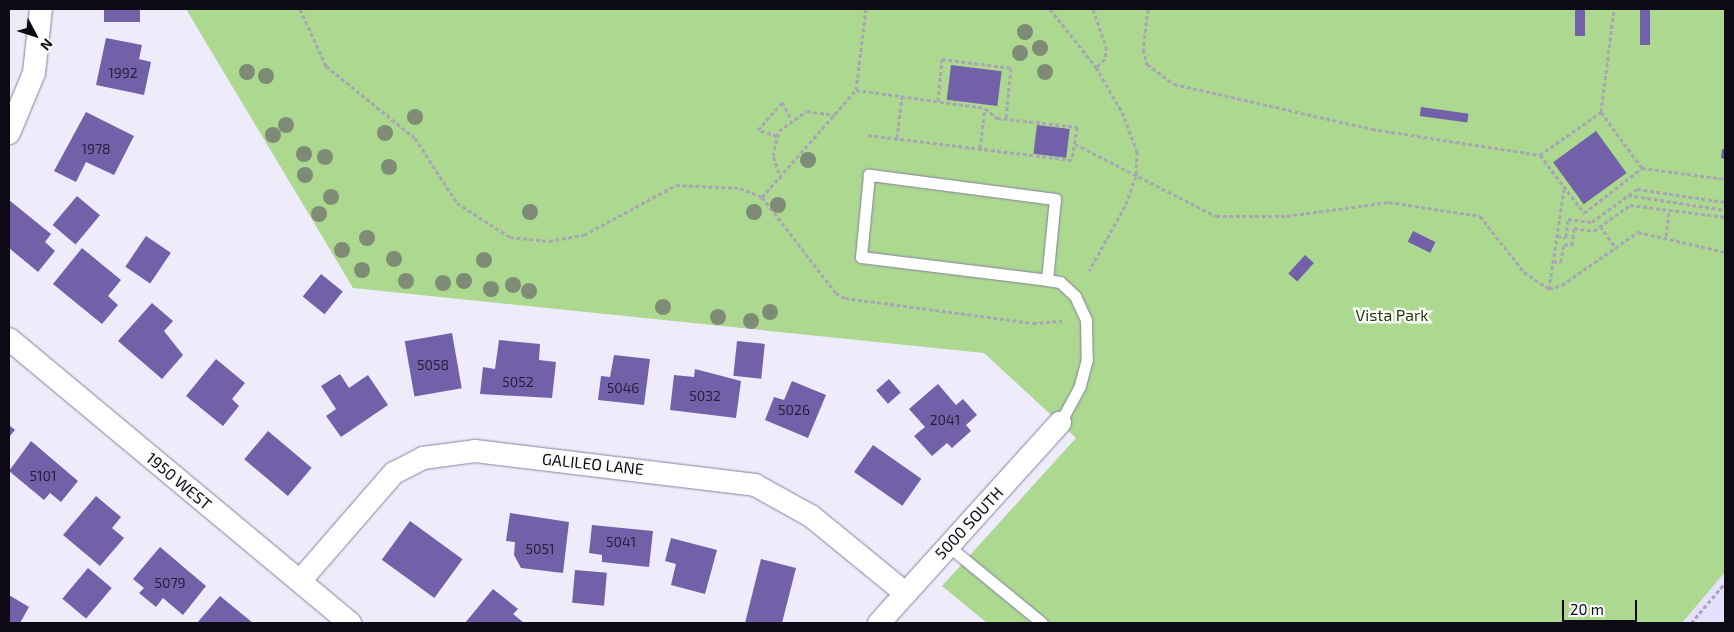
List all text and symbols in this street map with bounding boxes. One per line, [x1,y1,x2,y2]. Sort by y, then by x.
north arrow [10,10,60,60]
text: N [37,36,57,54]
house number: 1992 [108,65,138,81]
house number: 1978 [81,141,111,157]
park label: Vista Park [1355,305,1429,325]
house number: 5058 [417,357,449,373]
house number: 5052 [502,374,534,390]
house number: 5046 [607,380,639,396]
house number: 5032 [689,388,721,404]
house number: 5026 [778,402,810,418]
house number: 2041 [930,412,960,428]
street label: 1950 WEST [142,448,216,514]
street label: GALILEO LANE [541,449,645,479]
house number: 5101 [29,468,57,484]
street label: 5000 SOUTH [931,483,1007,563]
house number: 5041 [606,534,636,550]
house number: 5051 [525,541,555,557]
house number: 5079 [154,575,186,591]
scale bar [1564,590,1639,622]
text: 20 m [1570,600,1604,618]

